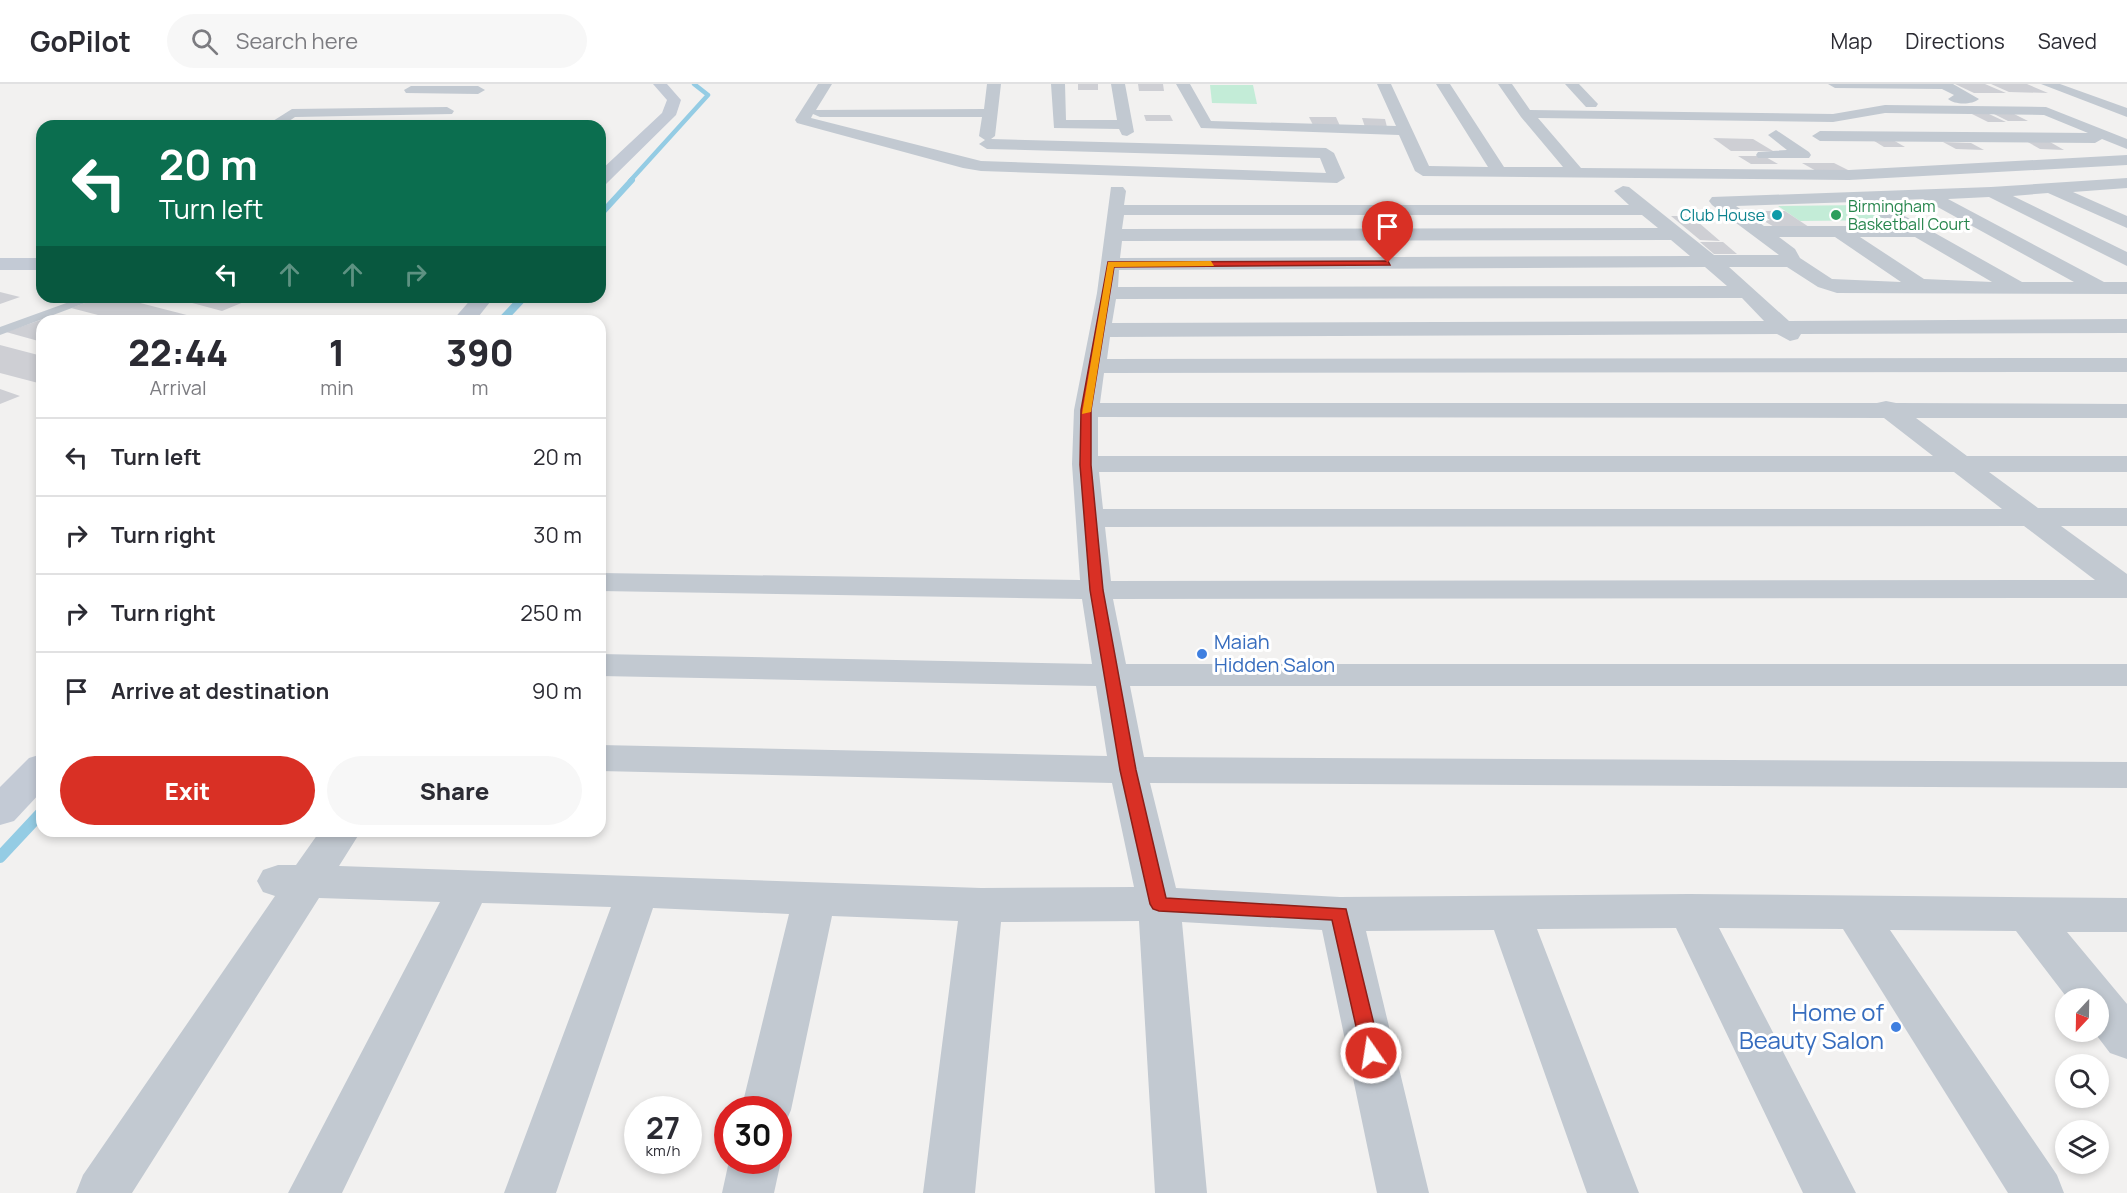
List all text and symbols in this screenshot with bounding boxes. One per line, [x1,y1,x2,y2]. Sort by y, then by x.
search box [167,14,587,68]
text: GoPilot [30,22,131,60]
icon: search [188,25,221,58]
text: Search here [236,26,358,56]
text: Map [1831,27,1872,55]
text: Directions [1905,27,2005,55]
text: Saved [2038,27,2097,55]
text: 20 m [159,135,258,193]
icon: left [60,144,138,222]
text: Turn left [159,190,263,227]
place label: Birmingham Basketball Court [1848,195,1970,235]
pin [1362,201,1413,263]
place label: Club House [1680,204,1765,226]
marker: Club House [1770,208,1784,222]
marker: Birmingham Basketball Court [1829,208,1843,222]
icon: arrive [1371,210,1404,243]
icon: left [210,258,243,291]
icon: ahead [273,258,306,291]
icon: ahead [336,258,369,291]
icon: right [399,258,432,291]
text: 22:44 [128,328,228,377]
text: 1 [329,328,345,377]
text: 390 [446,328,514,377]
text: Arrival [150,374,207,401]
text: min [320,374,354,401]
text: m [471,374,488,401]
icon: left [60,441,93,474]
text: Turn left [111,442,201,472]
text: 20 m [533,442,582,472]
icon: right [60,519,93,552]
text: Turn right [111,520,216,550]
text: 30 m [533,520,582,550]
icon: right [60,597,93,630]
text: Turn right [111,598,216,628]
text: 250 m [520,598,582,628]
place label: Maiah Hidden Salon [1214,628,1335,678]
marker: Maiah Hidden Salon [1195,647,1209,661]
icon: arrive [60,675,93,708]
text: Arrive at destination [111,676,329,706]
text: 90 m [532,676,582,706]
button: Exit [60,756,315,825]
button: Share [327,756,582,825]
north arrow [2055,988,2109,1042]
map controls [2055,988,2109,1174]
place label: Home of Beauty Salon [1739,995,1884,1056]
marker: Home of Beauty Salon [1889,1020,1903,1034]
position arrow [1339,1021,1403,1085]
button: search [2055,1054,2109,1108]
speed limit sign: 30 [714,1096,792,1174]
text: 27 [646,1107,680,1148]
button: layers [2055,1120,2109,1174]
text: km/h [646,1140,680,1161]

